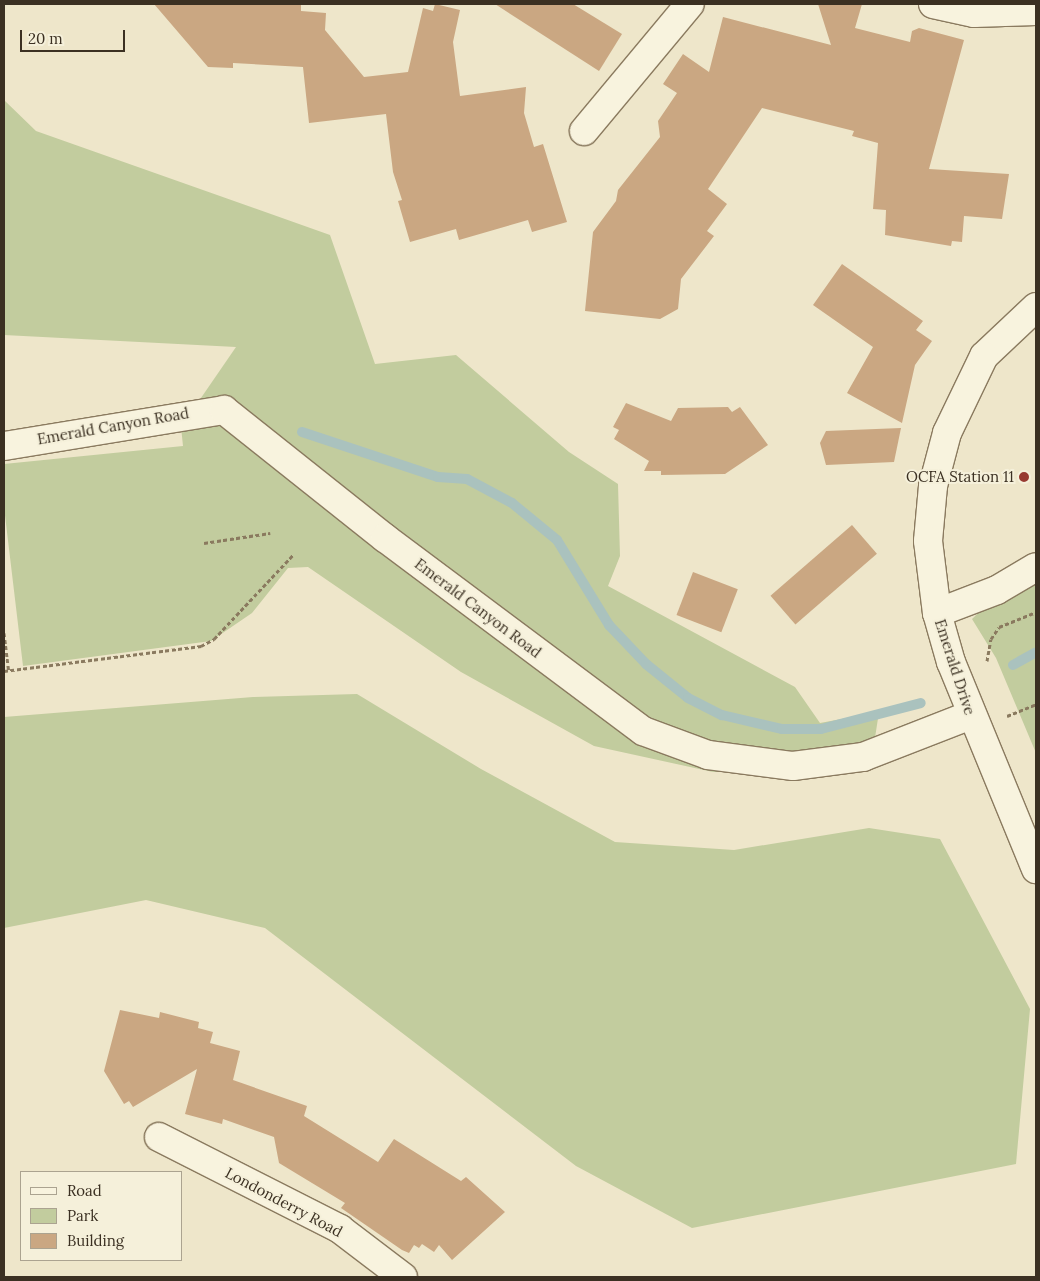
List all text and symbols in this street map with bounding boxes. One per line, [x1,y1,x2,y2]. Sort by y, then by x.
scale bar [22,20,128,52]
text: 20 m [28,29,63,48]
street label: Emerald Canyon Road [36,404,190,448]
place label: OCFA Station 11 [906,468,1014,486]
marker: OCFA Station 11 [1018,471,1030,483]
street label: Emerald Canyon Road [411,555,545,661]
street label: Emerald Drive [931,617,979,717]
street label: Londonderry Road [222,1163,346,1241]
legend [20,1171,182,1261]
text: Road [67,1181,102,1200]
text: Park [67,1206,98,1225]
text: Building [67,1231,124,1250]

